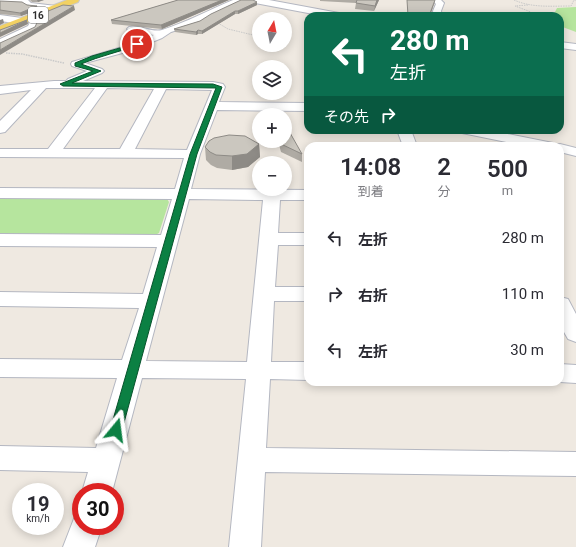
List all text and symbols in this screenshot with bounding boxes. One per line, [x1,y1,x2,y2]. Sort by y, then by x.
road number: 16 [28,7,48,23]
north arrow [252,12,292,52]
map controls [252,12,292,196]
text: 280 m [390,24,469,57]
pin [120,27,154,61]
icon: left [324,28,376,80]
icon: arrive [126,33,148,55]
button: layers [252,60,292,100]
text: 左折 [390,62,426,83]
icon: right [377,104,399,126]
button: + [252,108,292,148]
text: その先 [324,108,369,126]
text: 14:08 [340,153,401,181]
text: 2 [437,153,451,181]
text: 500 [487,155,528,183]
button: − [252,156,292,196]
text: m [502,183,513,198]
text: 到着 [358,184,384,199]
text: 分 [438,184,451,199]
icon: left [324,227,346,249]
text: 280 m [502,229,544,247]
text: 左折 [358,231,388,249]
icon: right [324,283,346,305]
text: 110 m [502,285,544,303]
text: 右折 [358,287,388,305]
icon: left [324,339,346,361]
text: 30 m [510,341,544,359]
text: 左折 [358,343,388,361]
position arrow [95,409,137,451]
speed limit sign: 30 [72,483,124,535]
text: 19 [27,492,49,516]
text: km/h [26,513,50,524]

